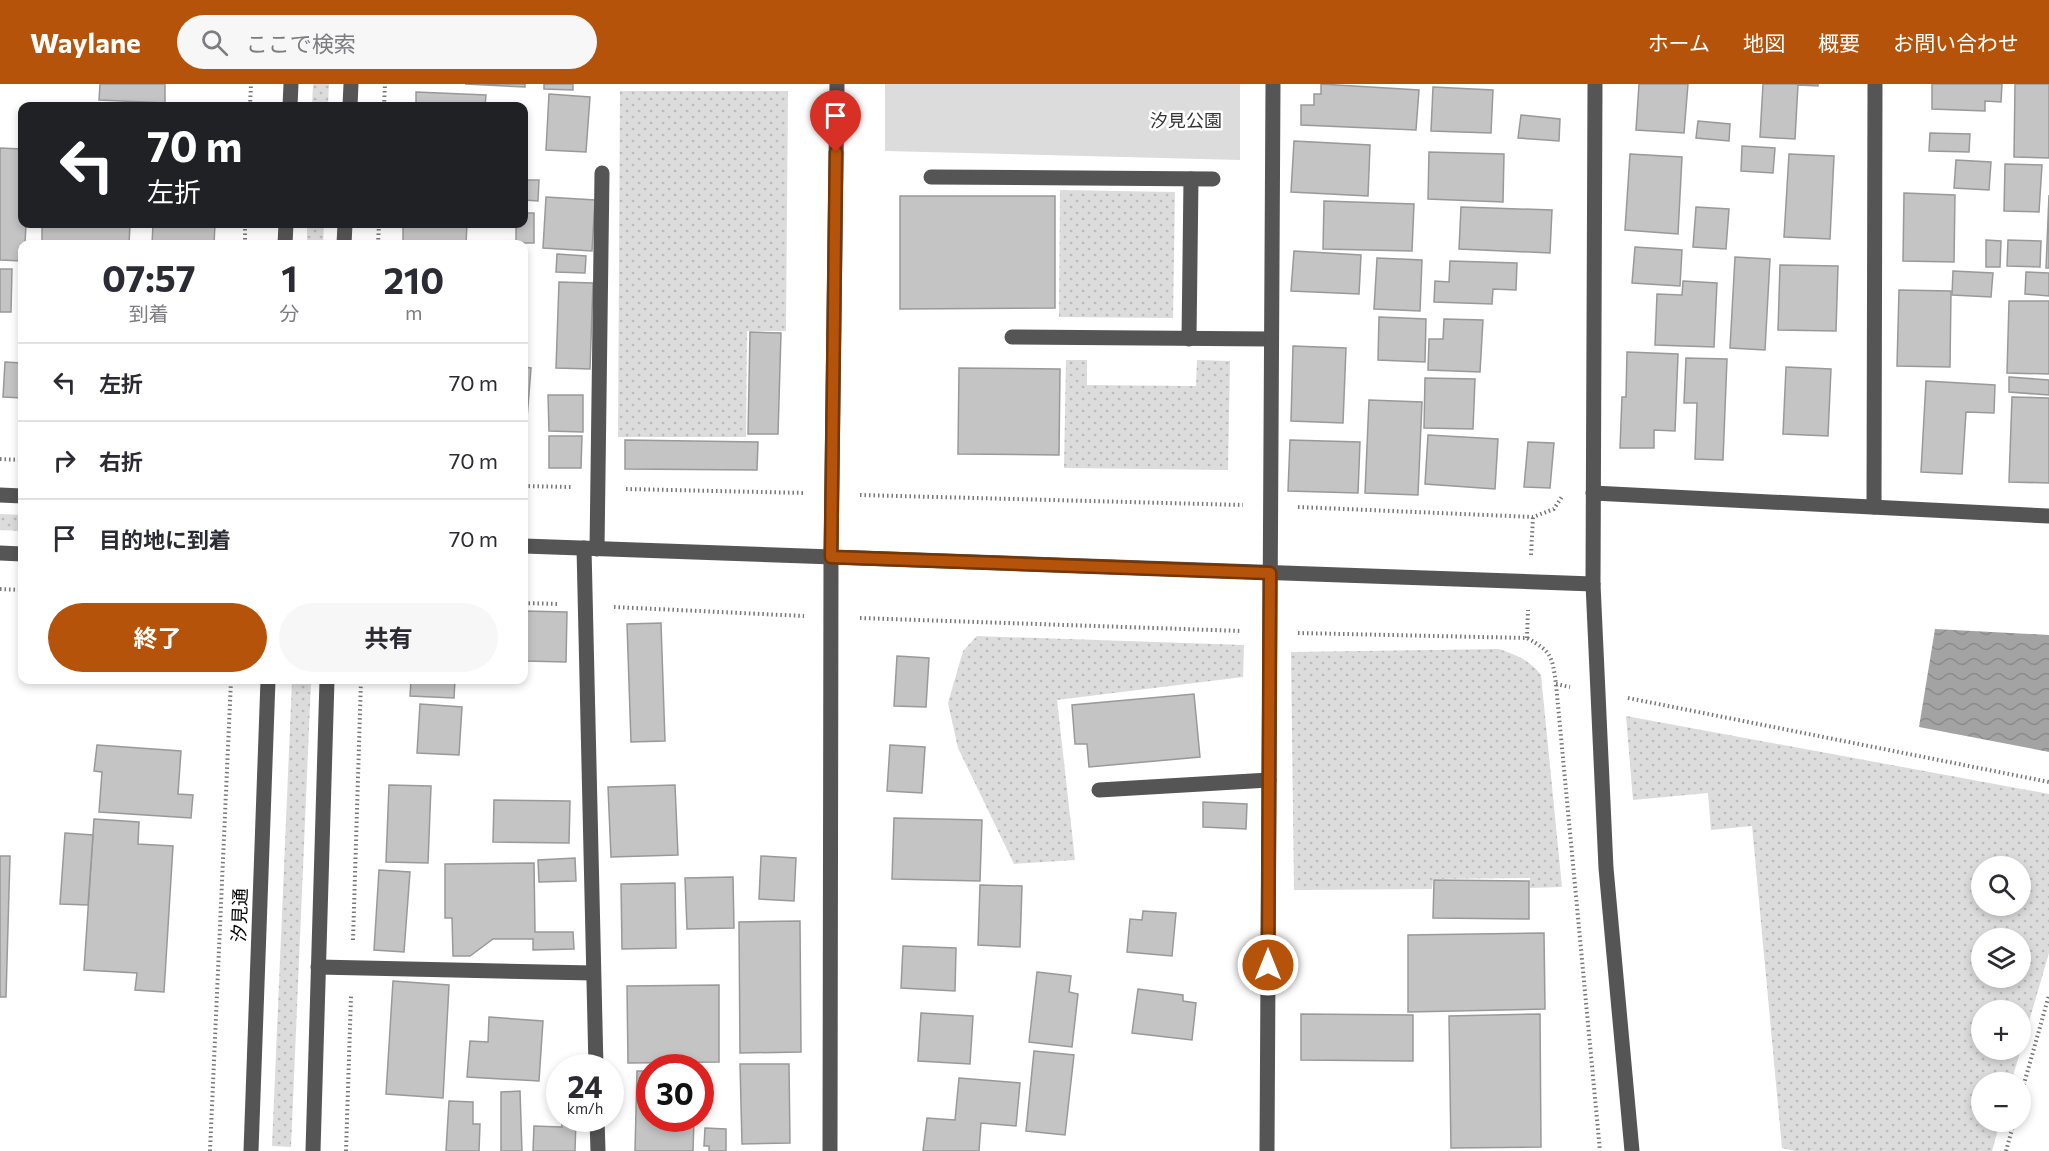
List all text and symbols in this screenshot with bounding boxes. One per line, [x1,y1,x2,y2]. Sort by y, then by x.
search box [177,15,597,69]
text: Waylane [30,25,141,59]
icon: search [198,26,231,59]
text: ここで検索 [246,30,356,57]
text: ホーム [1648,30,1710,55]
text: 地図 [1743,30,1785,55]
text: 概要 [1818,30,1860,55]
text: お問い合わせ [1893,30,2019,55]
pin [810,90,861,152]
icon: arrive [819,99,852,132]
park label: 汐見公園 [1150,109,1222,131]
text: 70 m [147,119,242,171]
icon: left [48,126,126,204]
text: 左折 [147,175,201,208]
text: 07:57 [102,255,196,299]
text: 1 [281,255,298,299]
text: 210 [383,257,444,301]
text: m [405,300,422,324]
text: 到着 [129,301,169,325]
text: 分 [279,301,299,325]
icon: left [48,366,81,399]
text: 70 m [449,369,498,396]
text: 左折 [99,370,143,397]
icon: right [48,444,81,477]
text: 70 m [449,447,498,474]
text: 右折 [99,448,143,475]
icon: arrive [48,522,81,555]
text: 70 m [449,525,498,552]
text: 目的地に到着 [99,526,231,553]
button: 終了 [48,603,267,672]
button: 共有 [279,603,498,672]
map controls [1971,856,2031,1132]
button: search [1971,856,2031,916]
street label: 汐見通 [227,888,251,942]
button: layers [1971,928,2031,988]
position arrow [1236,933,1300,997]
button: + [1971,1000,2031,1060]
speed limit sign: 30 [636,1054,714,1132]
text: 24 [567,1067,603,1104]
button: − [1971,1072,2031,1132]
text: km/h [567,1099,603,1117]

